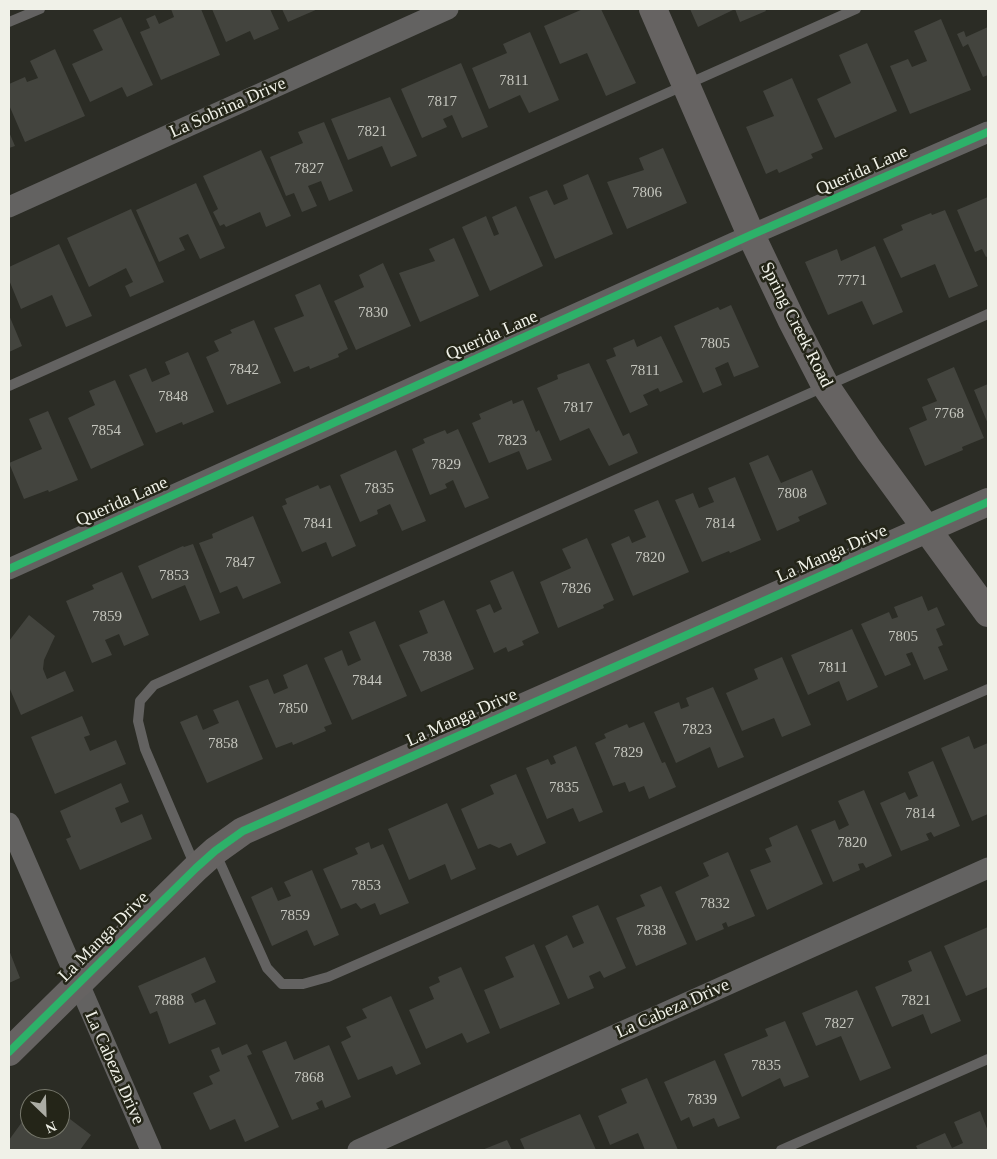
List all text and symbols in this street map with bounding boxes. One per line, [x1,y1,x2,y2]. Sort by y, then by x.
house number: 7811 [499,72,529,90]
street label: La Sobrina Drive [167,73,289,143]
house number: 7817 [427,93,457,111]
house number: 7821 [357,123,387,141]
street label: Querida Lane [813,141,911,201]
house number: 7827 [294,160,324,178]
house number: 7806 [632,184,662,202]
street label: Spring Creek Road [755,259,837,391]
house number: 7771 [837,272,867,290]
house number: 7830 [358,304,388,322]
street label: Querida Lane [443,306,541,366]
house number: 7805 [700,335,730,353]
house number: 7842 [229,361,259,379]
house number: 7811 [630,362,660,380]
house number: 7848 [158,388,188,406]
house number: 7817 [563,399,593,417]
house number: 7768 [934,405,964,423]
house number: 7854 [91,422,121,440]
house number: 7823 [497,432,527,450]
house number: 7829 [431,456,461,474]
street label: Querida Lane [73,472,171,532]
house number: 7835 [364,480,394,498]
house number: 7808 [777,485,807,503]
house number: 7841 [303,515,333,533]
house number: 7814 [705,515,735,533]
street label: La Manga Drive [773,520,891,588]
house number: 7820 [635,549,665,567]
house number: 7847 [225,554,255,572]
house number: 7853 [159,567,189,585]
house number: 7826 [561,580,591,598]
house number: 7859 [92,608,122,626]
house number: 7805 [888,628,918,646]
house number: 7838 [422,648,452,666]
house number: 7811 [818,659,848,677]
house number: 7844 [352,672,382,690]
street label: La Manga Drive [403,684,521,752]
house number: 7850 [278,700,308,718]
house number: 7823 [682,721,712,739]
house number: 7858 [208,735,238,753]
house number: 7829 [613,744,643,762]
house number: 7835 [549,779,579,797]
house number: 7814 [905,805,935,823]
house number: 7820 [837,834,867,852]
house number: 7853 [351,877,381,895]
street label: La Manga Drive [54,887,154,987]
house number: 7832 [700,895,730,913]
house number: 7859 [280,907,310,925]
house number: 7838 [636,922,666,940]
street label: La Cabeza Drive [613,974,733,1044]
house number: 7888 [154,992,184,1010]
house number: 7821 [901,992,931,1010]
street label: La Cabeza Drive [79,1008,149,1128]
house number: 7827 [824,1015,854,1033]
house number: 7835 [751,1057,781,1075]
house number: 7868 [294,1069,324,1087]
north arrow [20,1089,70,1139]
house number: 7839 [687,1091,717,1109]
text: N [43,1118,59,1136]

